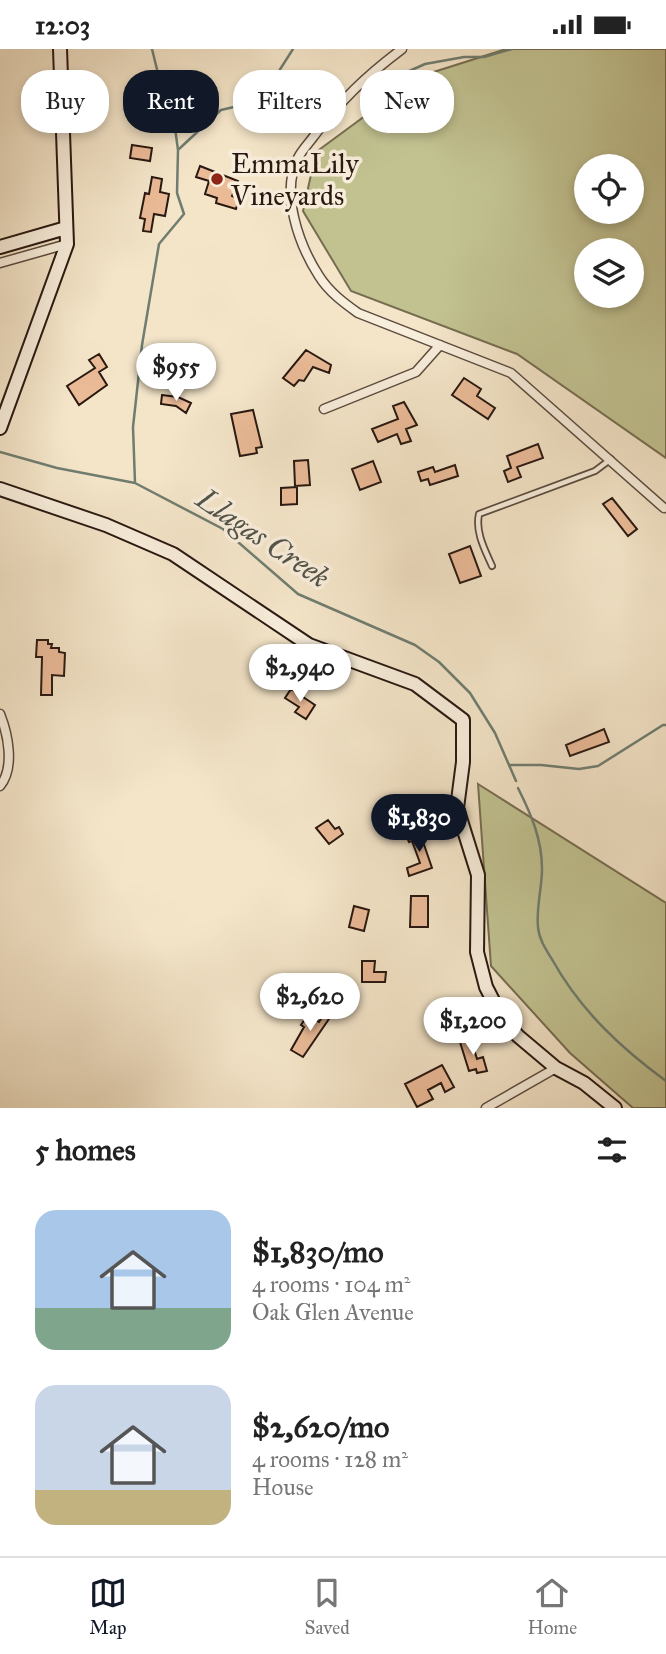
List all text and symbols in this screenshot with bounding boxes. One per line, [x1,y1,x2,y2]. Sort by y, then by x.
text: 12:03 [35,9,90,41]
chip: Buy [21,70,109,133]
chip: Rent [123,70,219,133]
chip: Filters [233,70,346,133]
chip: New [360,70,454,133]
place label: EmmaLily Vineyards [230,146,359,213]
map controls [574,154,644,308]
button: locate [574,154,644,224]
marker: EmmaLily Vineyards [209,171,225,187]
button: layers [574,238,644,308]
pin: $955 [135,343,217,403]
text: $955 [152,352,200,380]
water label: Llagas Creek [188,479,336,596]
pin: $2,940 [243,645,357,704]
text: $2,940 [265,653,335,681]
pin: $1,830 [362,795,476,854]
text: $1,830 [387,803,451,831]
pin: $2,620 [253,974,367,1033]
text: $2,620 [276,982,344,1010]
pin: $1,200 [416,997,530,1057]
text: $1,200 [440,1006,506,1034]
icon: filters [593,1131,631,1169]
text: 5 homes [35,1132,136,1168]
text: $1,830/mo [252,1234,384,1270]
icon: home [91,1238,175,1322]
text: 4 rooms · 104 m² [252,1270,411,1298]
text: Oak Glen Avenue [252,1298,414,1326]
text: $2,620/mo [252,1409,389,1445]
icon: home [91,1413,175,1497]
text: 4 rooms · 128 m² [252,1445,408,1473]
text: House [252,1473,314,1501]
tab: Map [89,1574,127,1639]
tab: Saved [305,1574,350,1639]
tab: Home [527,1574,577,1639]

